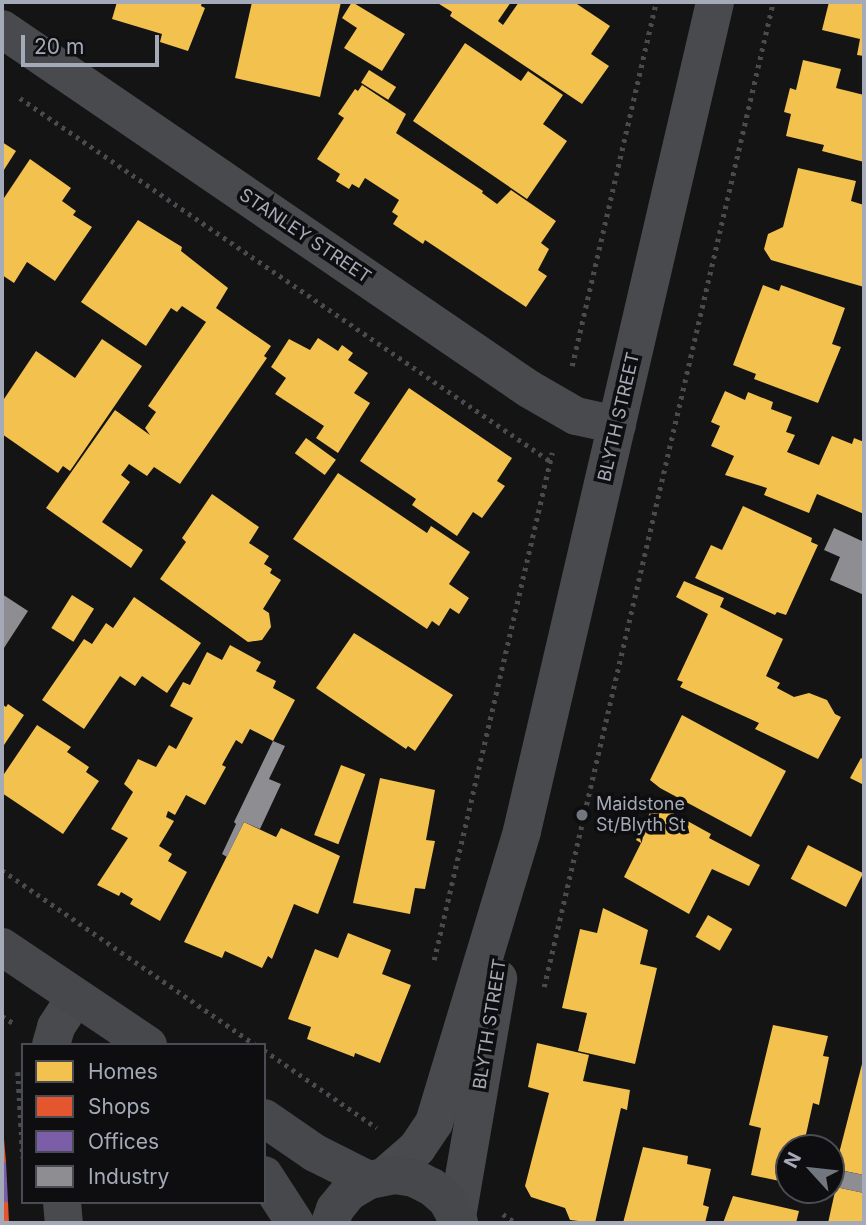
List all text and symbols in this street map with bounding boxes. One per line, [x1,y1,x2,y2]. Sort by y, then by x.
scale bar [24,21,163,65]
text: 20 m [34,34,84,59]
street label: STANLEY STREET [235,184,375,288]
street label: BLYTH STREET [594,350,644,484]
place label: Maidstone St/Blyth St [596,794,686,836]
marker: Maidstone St/Blyth St [574,807,590,823]
street label: BLYTH STREET [469,957,511,1091]
legend [21,1043,266,1204]
text: Homes [88,1059,158,1084]
text: Shops [88,1094,150,1119]
text: Offices [88,1129,159,1154]
north arrow [775,1134,845,1204]
text: N [779,1148,806,1172]
text: Industry [88,1164,169,1189]

